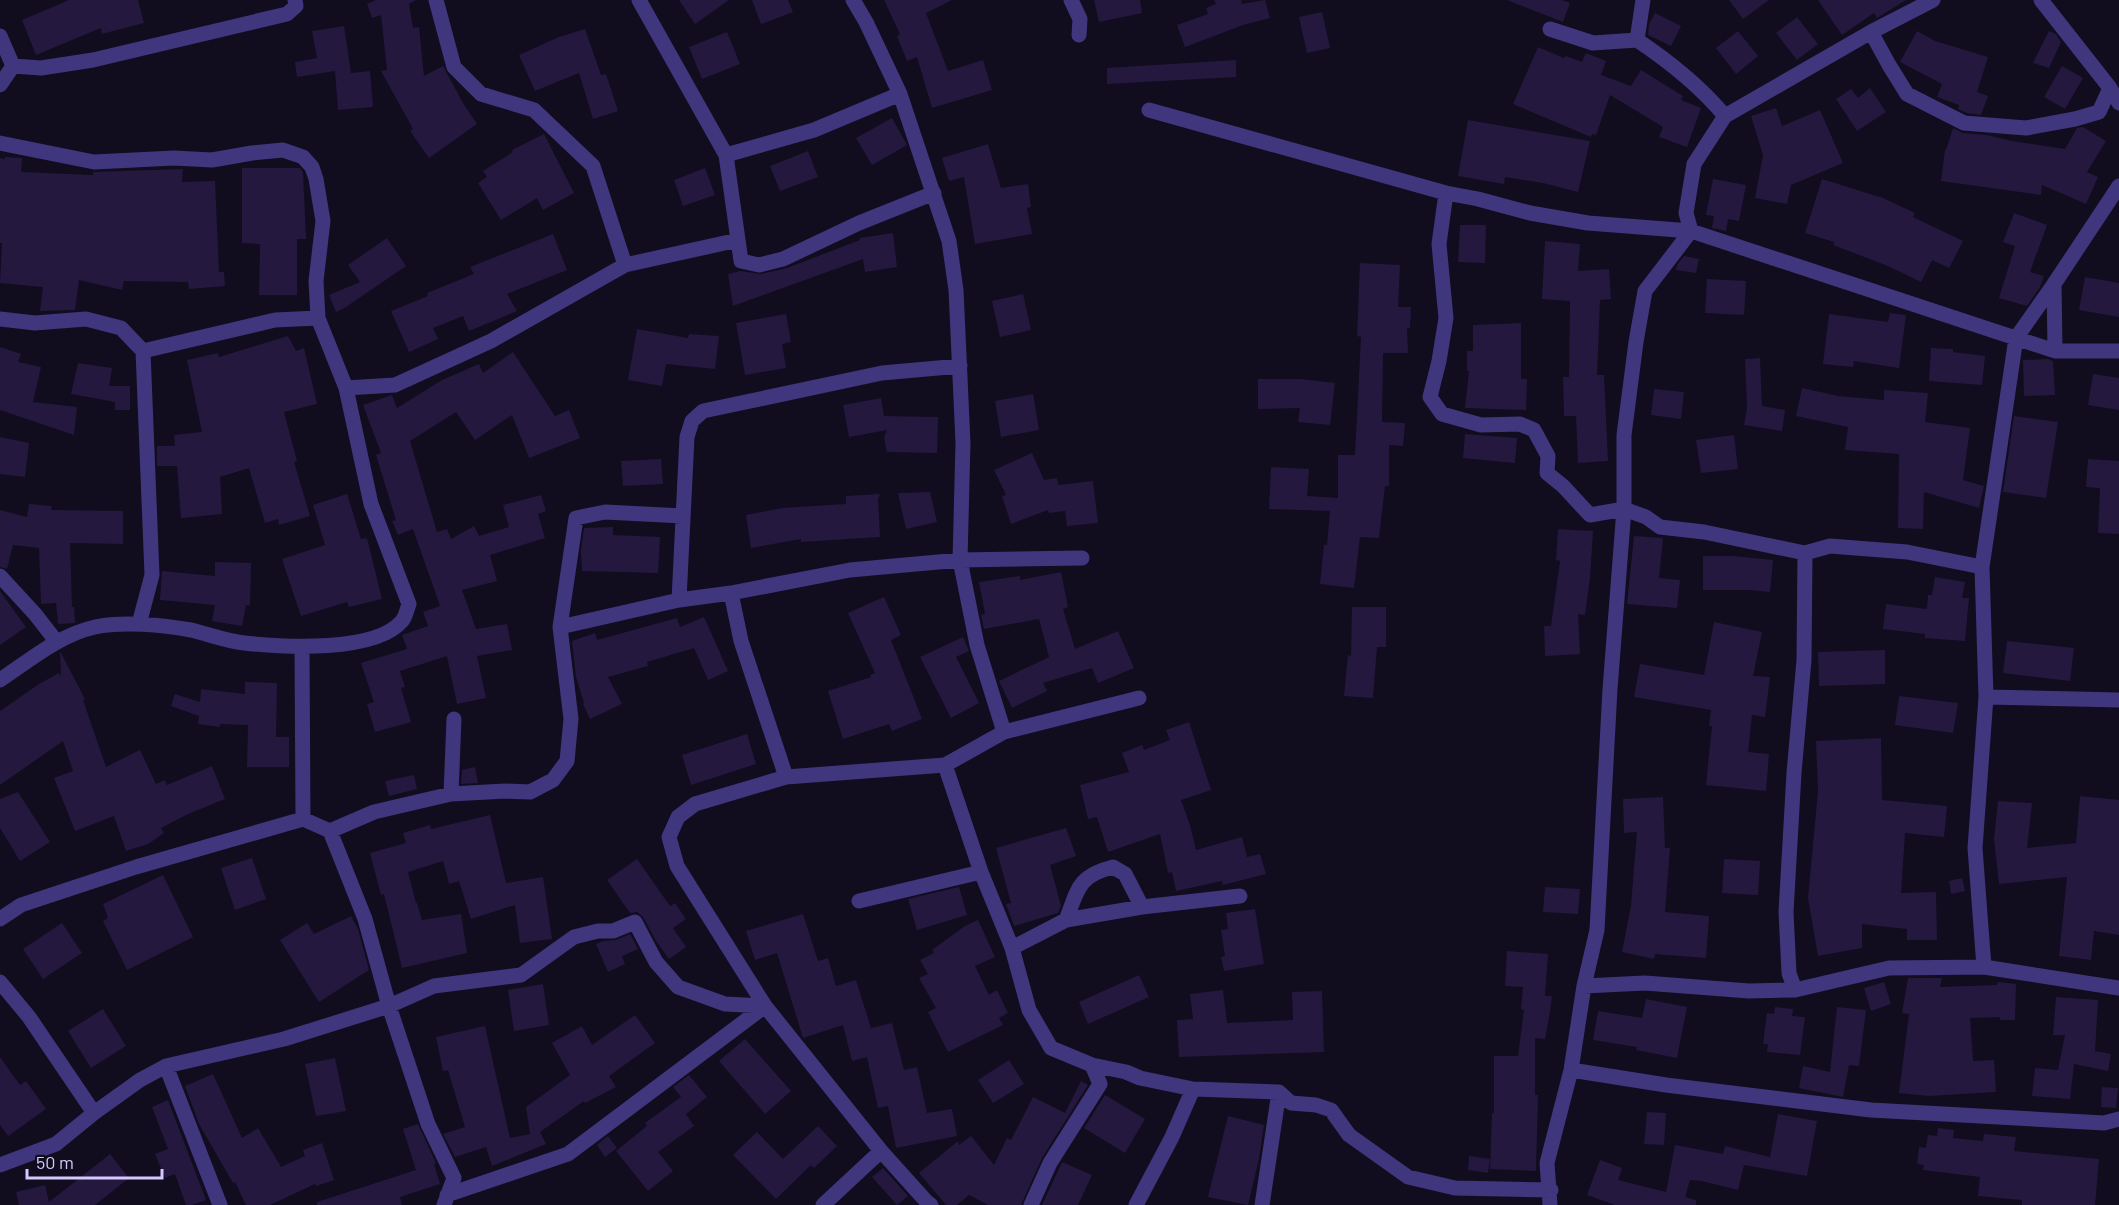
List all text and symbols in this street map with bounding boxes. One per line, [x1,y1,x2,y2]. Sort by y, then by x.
scale bar [27,1142,162,1180]
text: 50 m [36,1151,74,1173]

